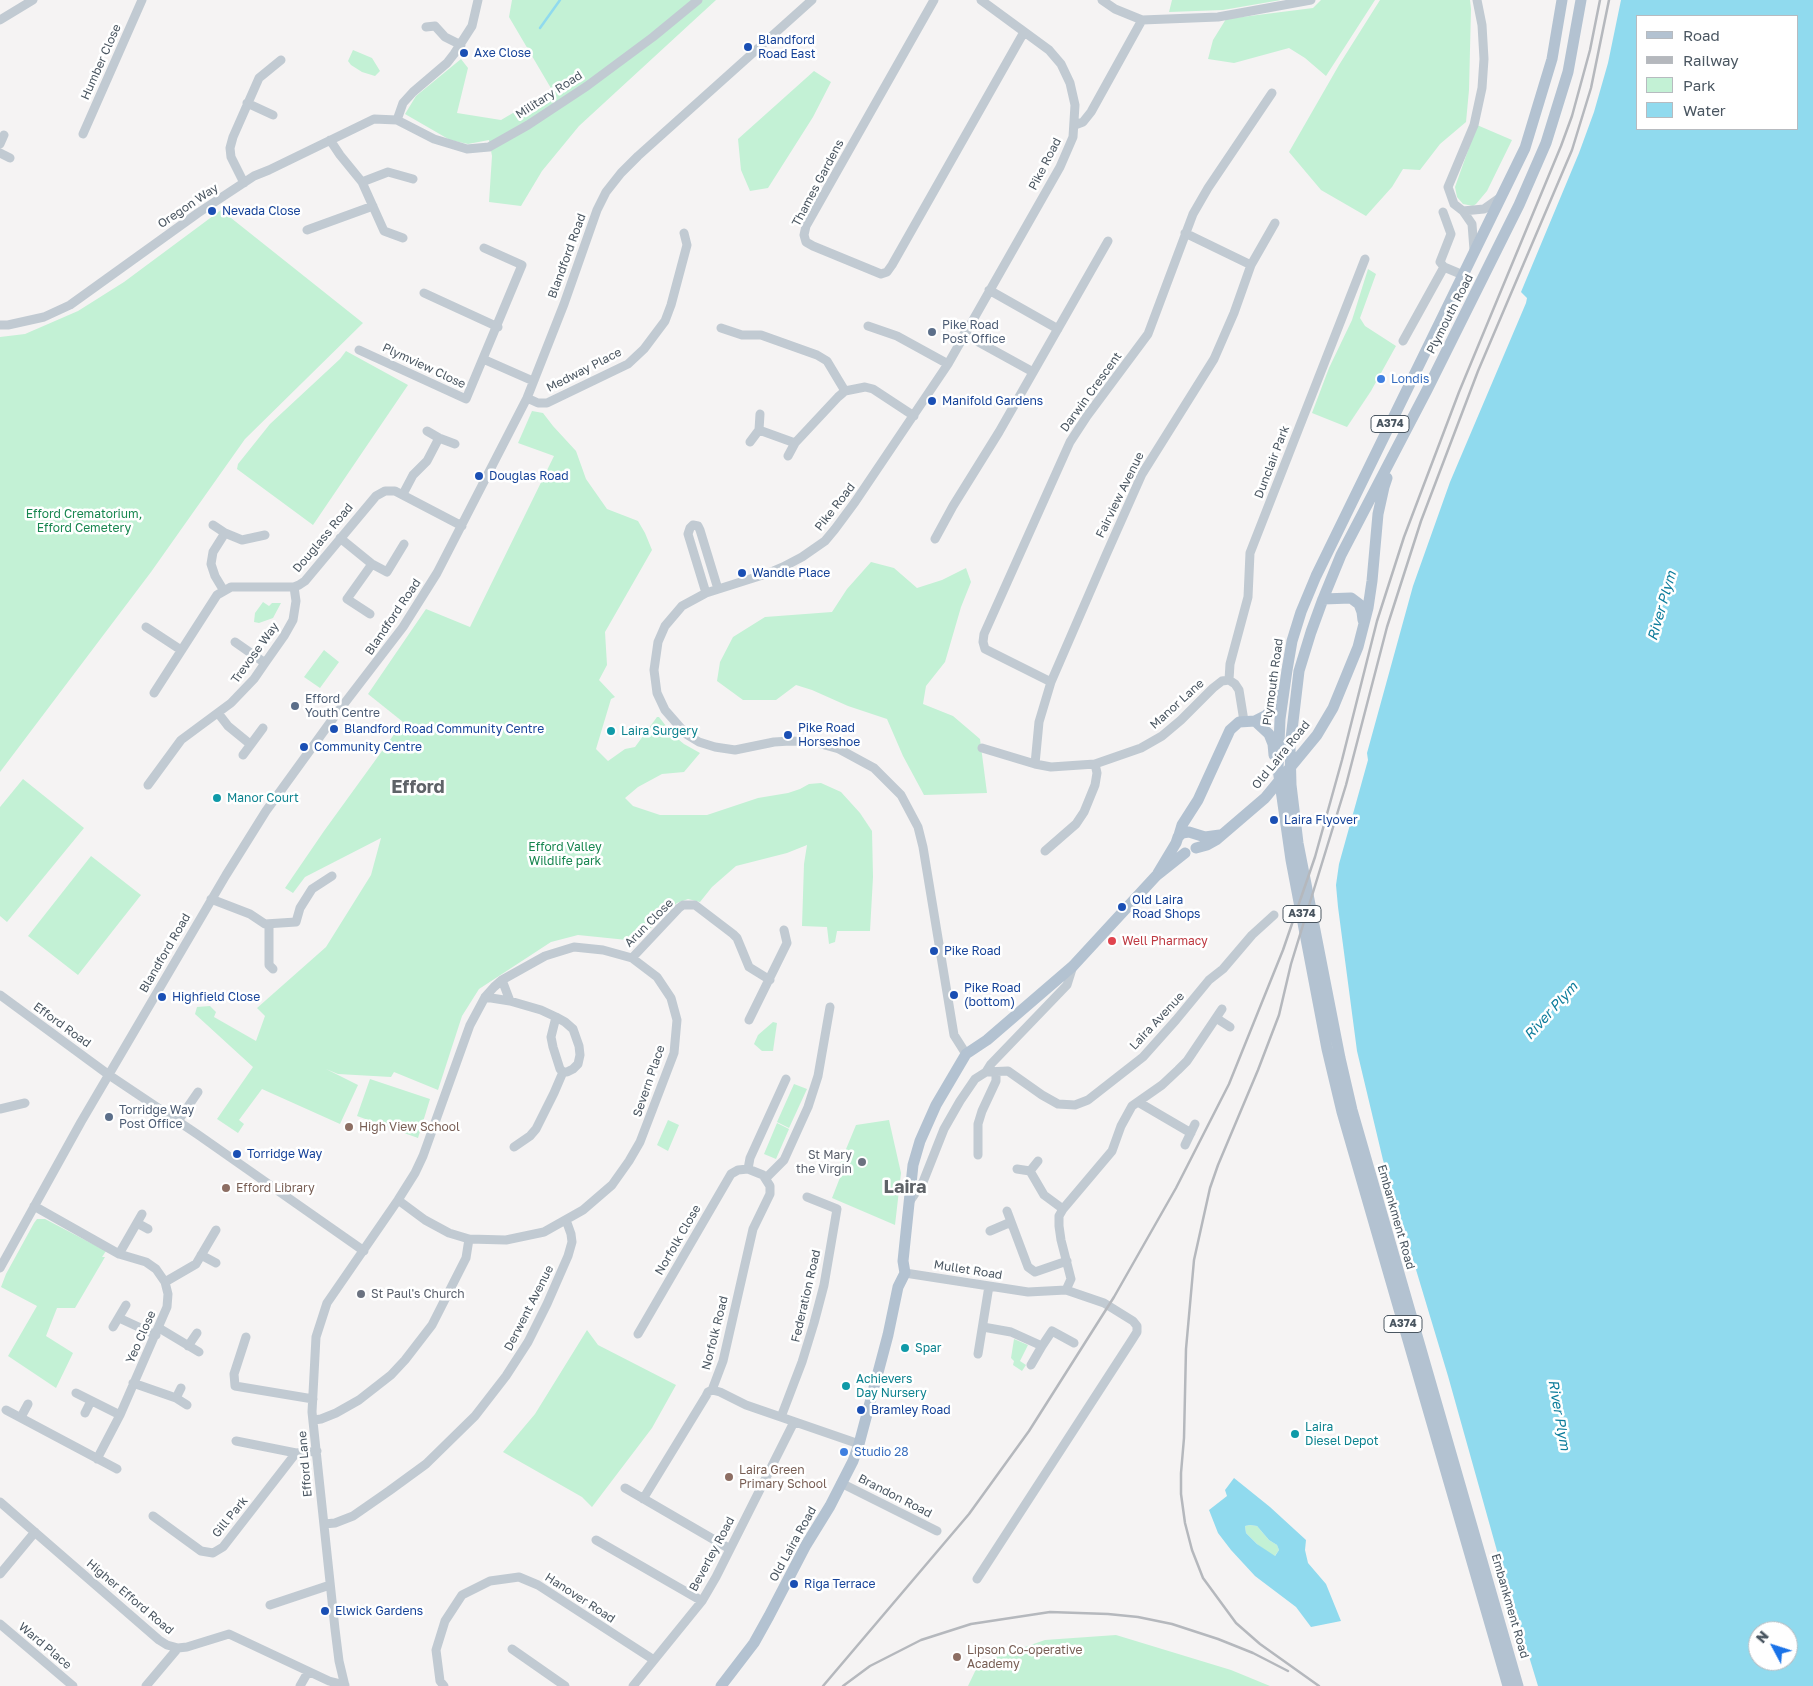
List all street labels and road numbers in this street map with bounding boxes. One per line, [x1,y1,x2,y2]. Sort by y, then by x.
street label: Humber Close [78,22,124,102]
street label: Military Road [513,68,585,122]
street label: Pike Road [1026,135,1064,193]
street label: Thames Gardens [789,137,847,229]
street label: Oregon Way [155,181,221,231]
street label: Blandford Road [545,212,589,300]
street label: Plymouth Road [1424,272,1476,356]
street label: Plymview Close [380,340,468,392]
street label: Medway Place [544,345,624,395]
street label: Darwin Crescent [1057,349,1125,435]
road number: A374 [1371,416,1409,432]
street label: Dunclair Park [1251,423,1293,501]
street label: Fairview Avenue [1093,450,1147,540]
street label: Pike Road [812,480,858,534]
street label: Douglass Road [290,500,356,576]
street label: Blandford Road [362,576,424,658]
street label: Trevose Way [228,620,282,686]
street label: Plymouth Road [1260,638,1286,726]
street label: Manor Lane [1147,676,1207,732]
street label: Old Laira Road [1249,718,1313,792]
street label: Arun Close [622,896,676,950]
road number: A374 [1283,906,1321,922]
street label: Blandford Road [136,911,194,995]
street label: Laira Avenue [1127,989,1187,1053]
street label: Efford Road [30,999,94,1051]
street label: Severn Place [630,1043,668,1119]
street label: Embankment Road [1374,1163,1418,1271]
street label: Norfolk Close [652,1202,704,1278]
street label: Federation Road [788,1248,824,1344]
street label: Mullet Road [933,1257,1003,1283]
street label: Derwent Avenue [501,1263,557,1353]
street label: Norfolk Road [699,1295,731,1371]
street label: Yeo Close [123,1308,159,1366]
road number: A374 [1384,1316,1422,1332]
street label: Efford Lane [295,1430,315,1498]
street label: Brandon Road [856,1471,934,1521]
street label: Gill Park [209,1494,251,1540]
street label: Old Laira Road [766,1504,820,1584]
street label: Beverley Road [686,1514,738,1594]
street label: Embankment Road [1488,1552,1532,1660]
street label: Higher Efford Road [83,1556,177,1638]
street label: Hanover Road [542,1570,618,1626]
street label: Ward Place [16,1620,74,1672]

